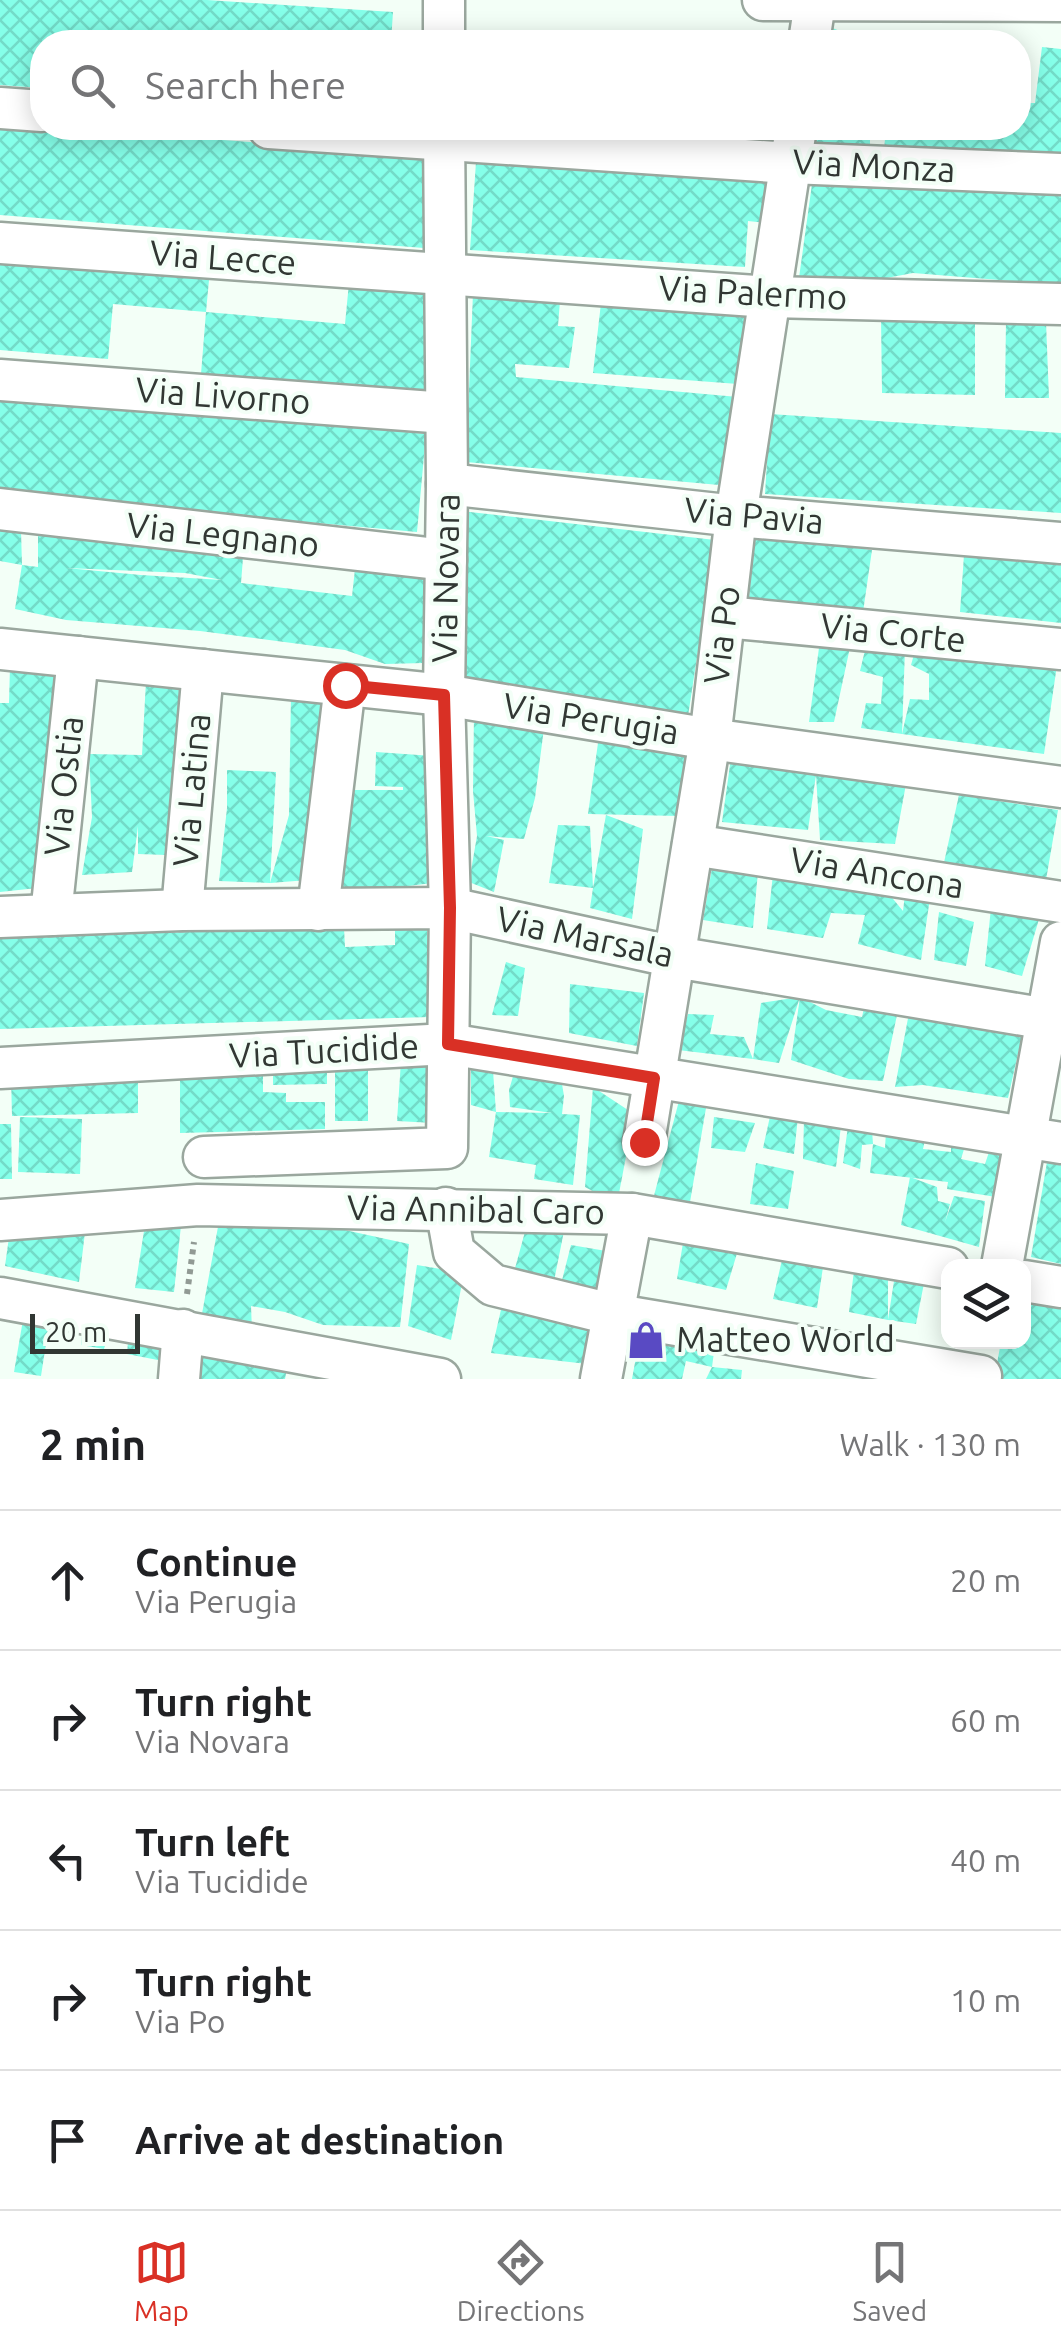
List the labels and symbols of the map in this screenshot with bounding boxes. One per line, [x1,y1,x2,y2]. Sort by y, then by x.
street label: Via Monza [792,141,956,189]
street label: Via Lecce [149,232,298,282]
street label: Via Palermo [658,267,848,317]
street label: Via Livorno [134,369,312,421]
street label: Via Pavia [683,489,826,541]
street label: Via Novara [424,493,466,663]
street label: Via Legnano [125,504,321,564]
street label: Via Po [695,583,747,686]
street label: Via Corte [818,604,968,660]
route start [323,663,369,709]
street label: Via Perugia [500,684,682,752]
street label: Via Latina [164,711,218,868]
street label: Via Ostia [36,714,90,858]
street label: Via Ancona [787,839,967,905]
street label: Via Marsala [493,898,677,974]
street label: Via Tucidide [228,1025,420,1075]
route end [622,1120,668,1166]
street label: Via Annibal Caro [347,1187,605,1231]
scale bar [30,1309,140,1354]
shop icon: Matteo World [625,1319,667,1361]
place label: Matteo World [676,1319,895,1359]

